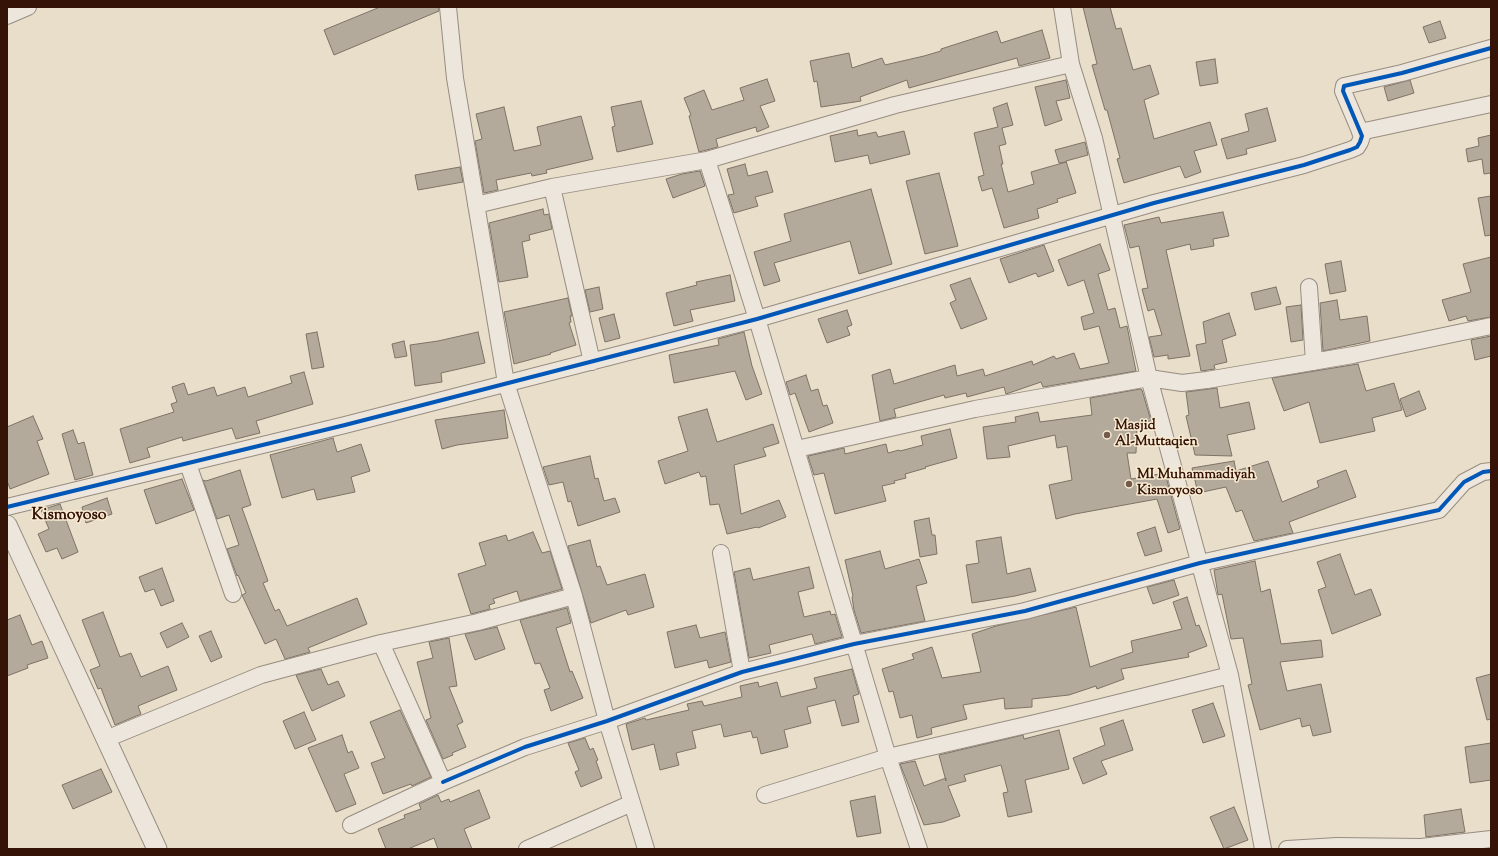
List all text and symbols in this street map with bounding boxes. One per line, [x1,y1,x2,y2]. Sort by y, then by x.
place label: Masjid Al-Muttaqien [1115,419,1198,452]
marker: Masjid Al-Muttaqien [1102,430,1112,440]
place label: MI Muhammadiyah Kismoyoso [1137,468,1256,500]
marker: MI Muhammadiyah Kismoyoso [1124,479,1134,489]
district label: Kismoyoso [31,506,107,526]

